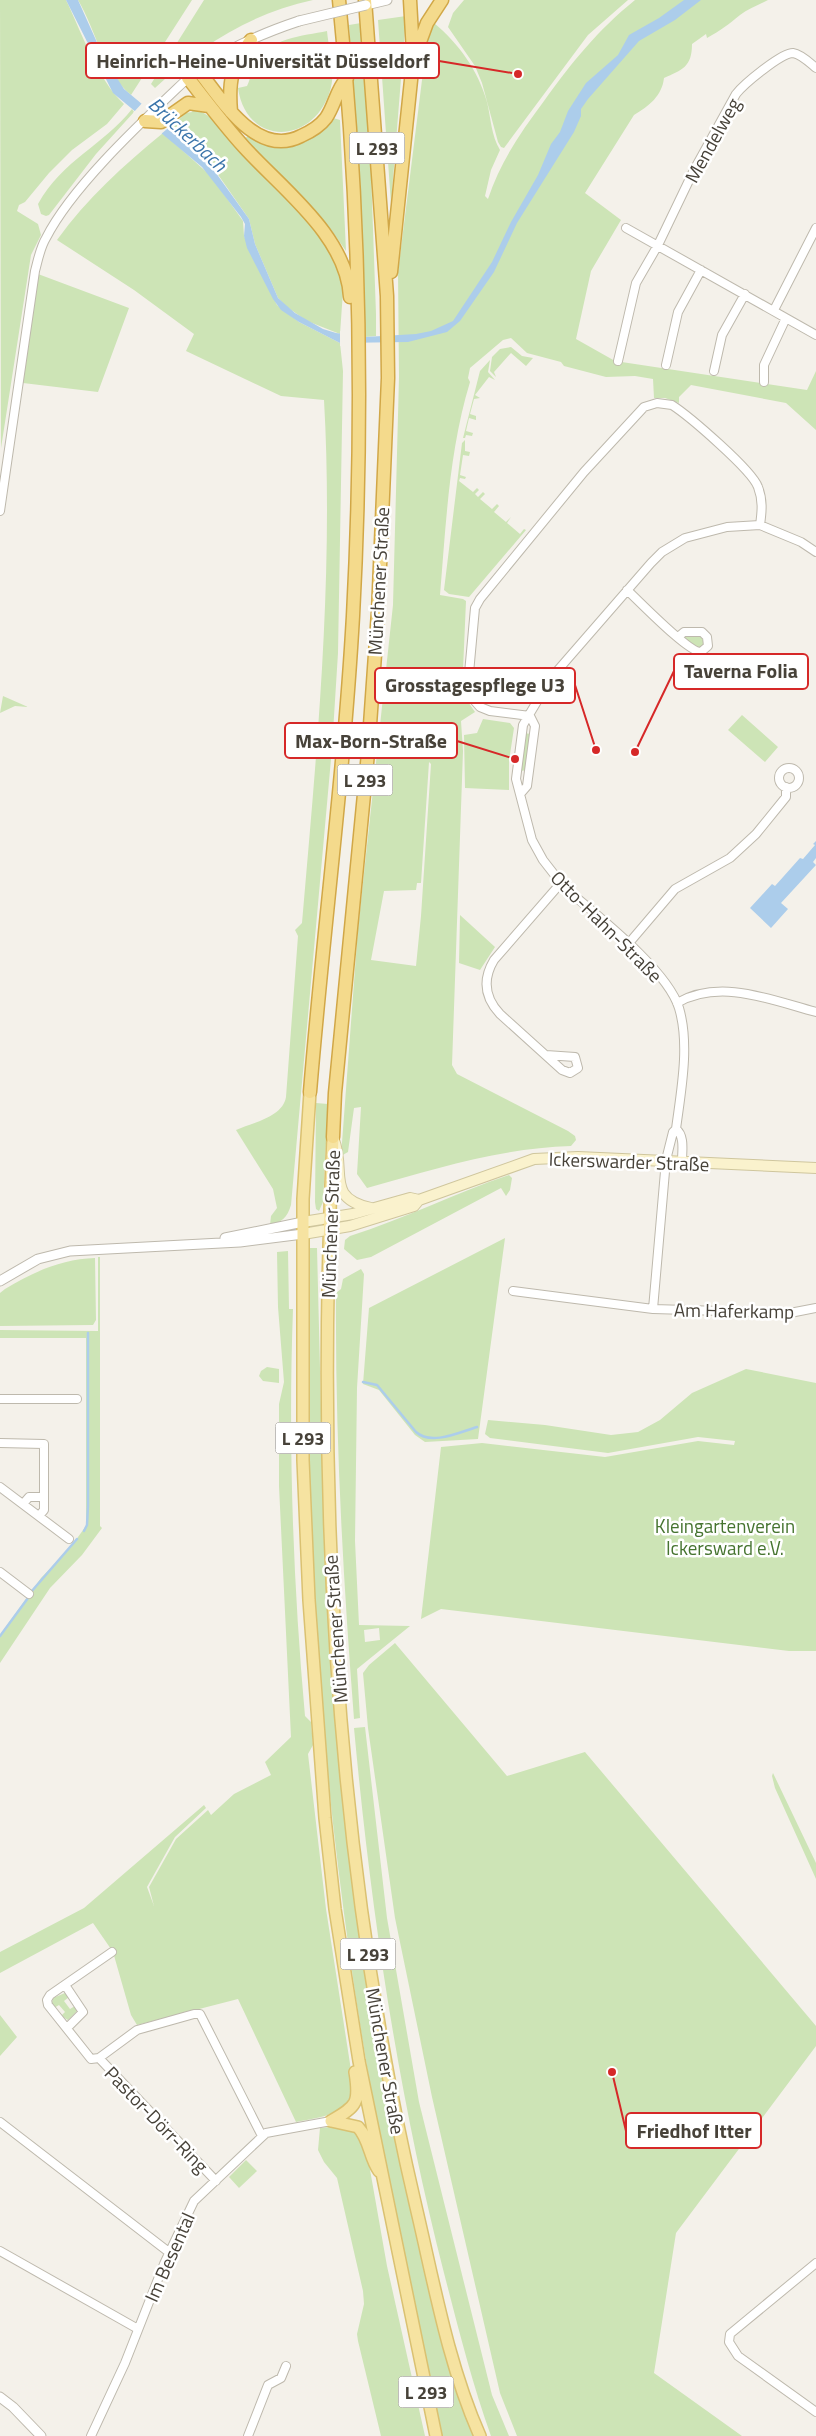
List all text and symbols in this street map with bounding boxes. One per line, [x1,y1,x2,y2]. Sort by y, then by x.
callout: Heinrich-Heine-Universität Düsseldorf [86,43,439,78]
text: Heinrich-Heine-Universität Düsseldorf [96,45,430,76]
water label: Brückerbach [142,89,235,179]
street label: Mendelweg [677,92,747,188]
road number: L 293 [350,132,404,164]
street label: Münchener Straße [360,506,396,656]
callout: Taverna Folia [674,654,808,689]
text: Taverna Folia [684,655,798,686]
callout: Grosstagespflege U3 [375,668,575,703]
text: Grosstagespflege U3 [385,669,565,700]
callout: Max-Born-Straße [285,723,457,758]
text: Max-Born-Straße [295,725,447,756]
road number: L 293 [338,764,392,796]
street label: Otto-Hahn-Straße [544,863,670,989]
street label: Ickerswarder Straße [548,1144,710,1178]
street label: Münchener Straße [313,1149,347,1299]
street label: Am Haferkamp [674,1294,794,1326]
road number: L 293 [276,1422,330,1454]
park label: Kleingartenverein Ickersward e.V. [655,1511,795,1562]
street label: Münchener Straße [315,1554,355,1704]
road number: L 293 [340,1938,396,1970]
street label: Münchener Straße [359,1985,413,2137]
street label: Pastor-Dörr-Ring [98,2059,216,2179]
callout: Friedhof Itter [626,2113,761,2148]
text: Friedhof Itter [636,2115,752,2146]
street label: Im Besental [136,2208,202,2306]
road number: L 293 [398,2376,454,2408]

